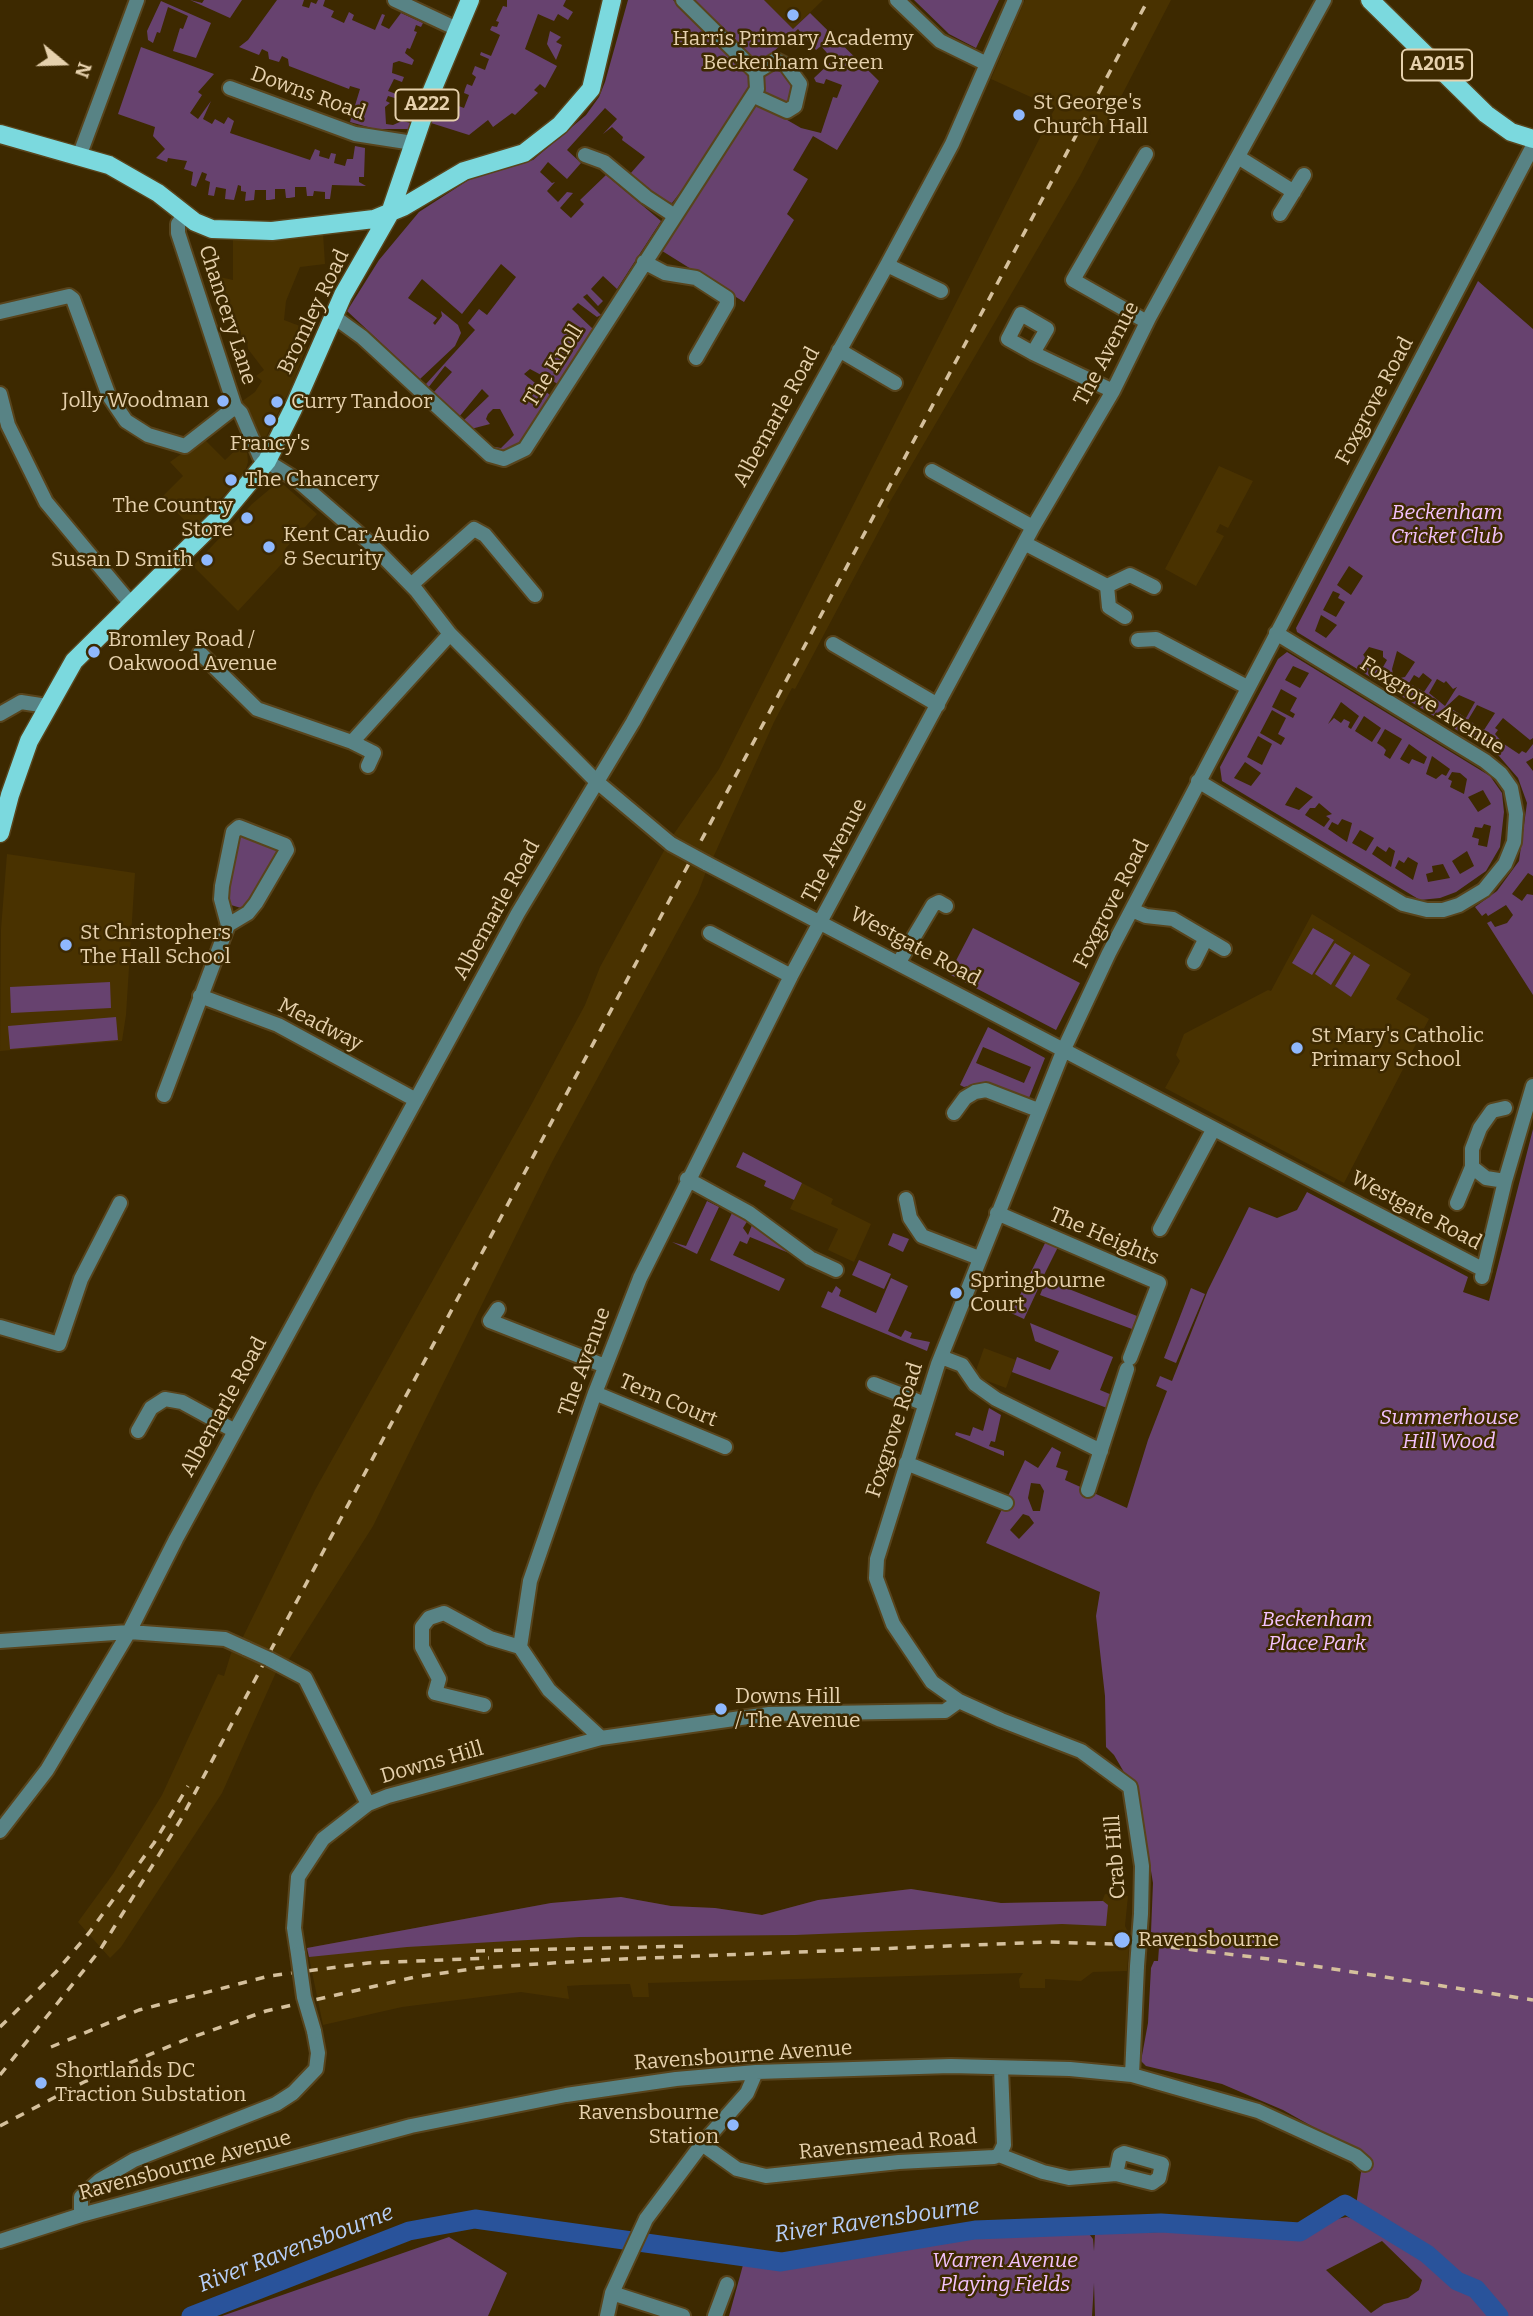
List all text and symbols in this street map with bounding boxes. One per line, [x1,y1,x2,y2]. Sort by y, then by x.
marker: Harris Primary Academy Beckenham Green [785,7,801,23]
place label: Harris Primary Academy Beckenham Green [672,26,914,76]
north arrow [28,28,98,98]
road number: A2015 [1402,50,1472,80]
text: N [70,59,97,81]
street label: Downs Road [247,62,369,126]
road number: A222 [396,90,458,120]
place label: St George's Church Hall [1033,90,1148,140]
marker: St George's Church Hall [1011,107,1027,123]
street label: Chancery Lane [193,242,261,388]
street label: Bromley Road [273,245,355,379]
street label: The Avenue [1069,297,1145,411]
street label: The Knoll [519,320,589,412]
street label: Foxgrove Road [1331,333,1419,469]
street label: Albemarle Road [728,343,826,491]
place label: Jolly Woodman [62,388,209,414]
place label: Curry Tandoor [291,389,433,415]
marker: Jolly Woodman [215,393,231,409]
marker: Curry Tandoor [269,394,285,410]
marker: Francy's [262,412,278,428]
place label: Francy's [230,431,310,457]
place label: The Chancery [245,467,379,493]
marker: The Chancery [223,472,239,488]
place label: The Country Store [113,493,233,543]
park label: Beckenham Cricket Club [1391,500,1503,550]
marker: The Country Store [239,510,255,526]
place label: Kent Car Audio & Security [283,522,430,572]
marker: Kent Car Audio & Security [261,539,277,555]
place label: Susan D Smith [51,547,193,573]
marker: Susan D Smith [199,552,215,568]
place label: Bromley Road / Oakwood Avenue [108,627,277,677]
marker: Bromley Road / Oakwood Avenue [86,644,102,660]
street label: Foxgrove Avenue [1355,652,1509,760]
street label: The Avenue [797,794,873,908]
street label: Albemarle Road [448,836,546,984]
street label: Foxgrove Road [1069,836,1155,972]
street label: Westgate Road [845,902,985,992]
place label: St Christophers The Hall School [80,920,231,970]
marker: St Christophers The Hall School [58,937,74,953]
street label: Meadway [273,993,367,1057]
place label: St Mary's Catholic Primary School [1311,1023,1484,1073]
marker: St Mary's Catholic Primary School [1289,1040,1305,1056]
street label: Westgate Road [1346,1166,1486,1256]
street label: The Heights [1045,1203,1163,1271]
place label: Springbourne Court [970,1268,1105,1318]
marker: Springbourne Court [948,1285,964,1301]
street label: The Avenue [554,1304,616,1420]
street label: Albemarle Road [175,1333,273,1481]
street label: Foxgrove Road [861,1359,929,1501]
street label: Tern Court [615,1369,721,1433]
park label: Summerhouse Hill Wood [1380,1405,1518,1455]
park label: Beckenham Place Park [1262,1607,1372,1657]
place label: Downs Hill / The Avenue [735,1684,860,1734]
marker: Downs Hill / The Avenue [713,1701,729,1717]
street label: Downs Hill [378,1736,486,1790]
street label: Crab Hill [1100,1814,1132,1900]
place label: Ravensbourne [1138,1927,1279,1953]
marker: Ravensbourne [1112,1930,1132,1950]
street label: Ravensbourne Avenue [633,2036,853,2076]
place label: Shortlands DC Traction Substation [55,2058,246,2108]
marker: Shortlands DC Traction Substation [33,2075,49,2091]
place label: Ravensbourne Station [578,2100,719,2150]
marker: Ravensbourne Station [725,2117,741,2133]
street label: Ravensbourne Avenue [76,2125,294,2207]
street label: Ravensmead Road [798,2125,978,2165]
water label: River Ravensbourne [773,2193,981,2249]
water label: River Ravensbourne [195,2199,397,2299]
park label: Warren Avenue Playing Fields [932,2248,1078,2298]

